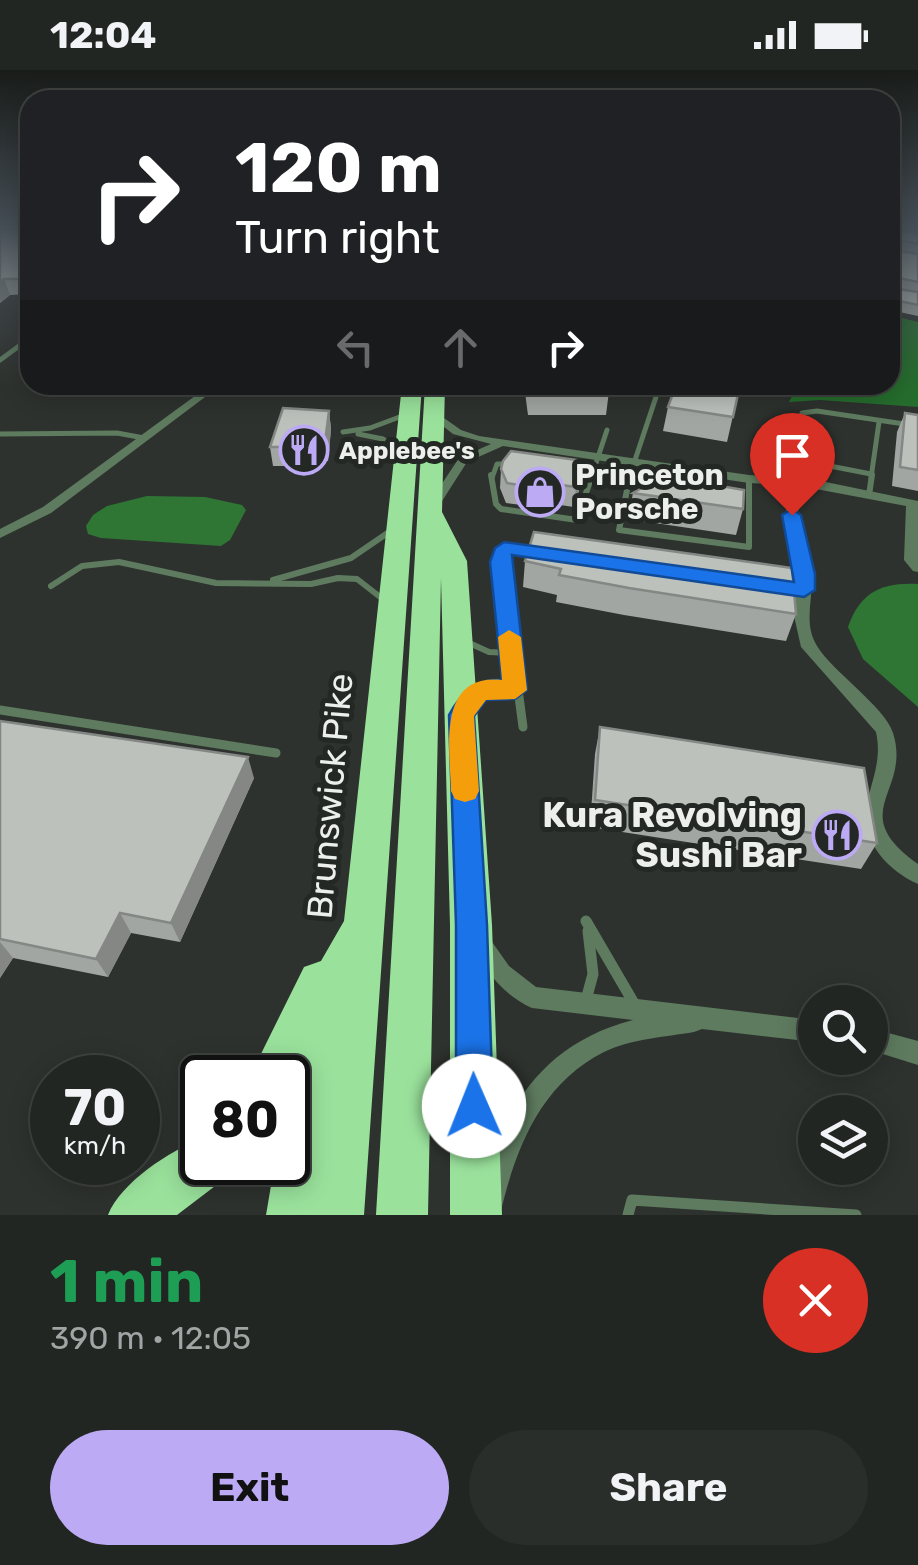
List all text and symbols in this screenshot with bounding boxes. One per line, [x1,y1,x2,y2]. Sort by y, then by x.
text: 12:04 [50,12,156,58]
text: 120 m [235,127,442,210]
icon: right [70,130,200,260]
text: Turn right [235,211,439,264]
icon: left [328,320,383,375]
icon: ahead [433,320,488,375]
icon: right [538,320,593,375]
pin [750,413,835,516]
restaurant icon: Applebee's [278,424,330,476]
icon: arrive [765,428,820,483]
place label: Applebee's [339,436,475,465]
place label: Princeton Porsche [575,457,724,527]
shop icon: Princeton Porsche [514,466,566,518]
street label: Brunswick Pike [298,672,362,920]
place label: Kura Revolving Sushi Bar [542,794,802,876]
restaurant icon: Kura Revolving Sushi Bar [811,809,863,861]
map controls [798,985,888,1185]
button: search [798,985,888,1075]
position arrow [422,1054,526,1158]
speed limit sign: 80 [180,1055,310,1185]
text: 70 [64,1078,126,1138]
button: layers [798,1095,888,1185]
text: km/h [64,1131,126,1160]
text: 1 min [50,1246,203,1317]
button: close [763,1248,868,1353]
text: 390 m · 12:05 [50,1319,251,1357]
button: Exit [50,1430,449,1545]
button: Share [469,1430,868,1545]

